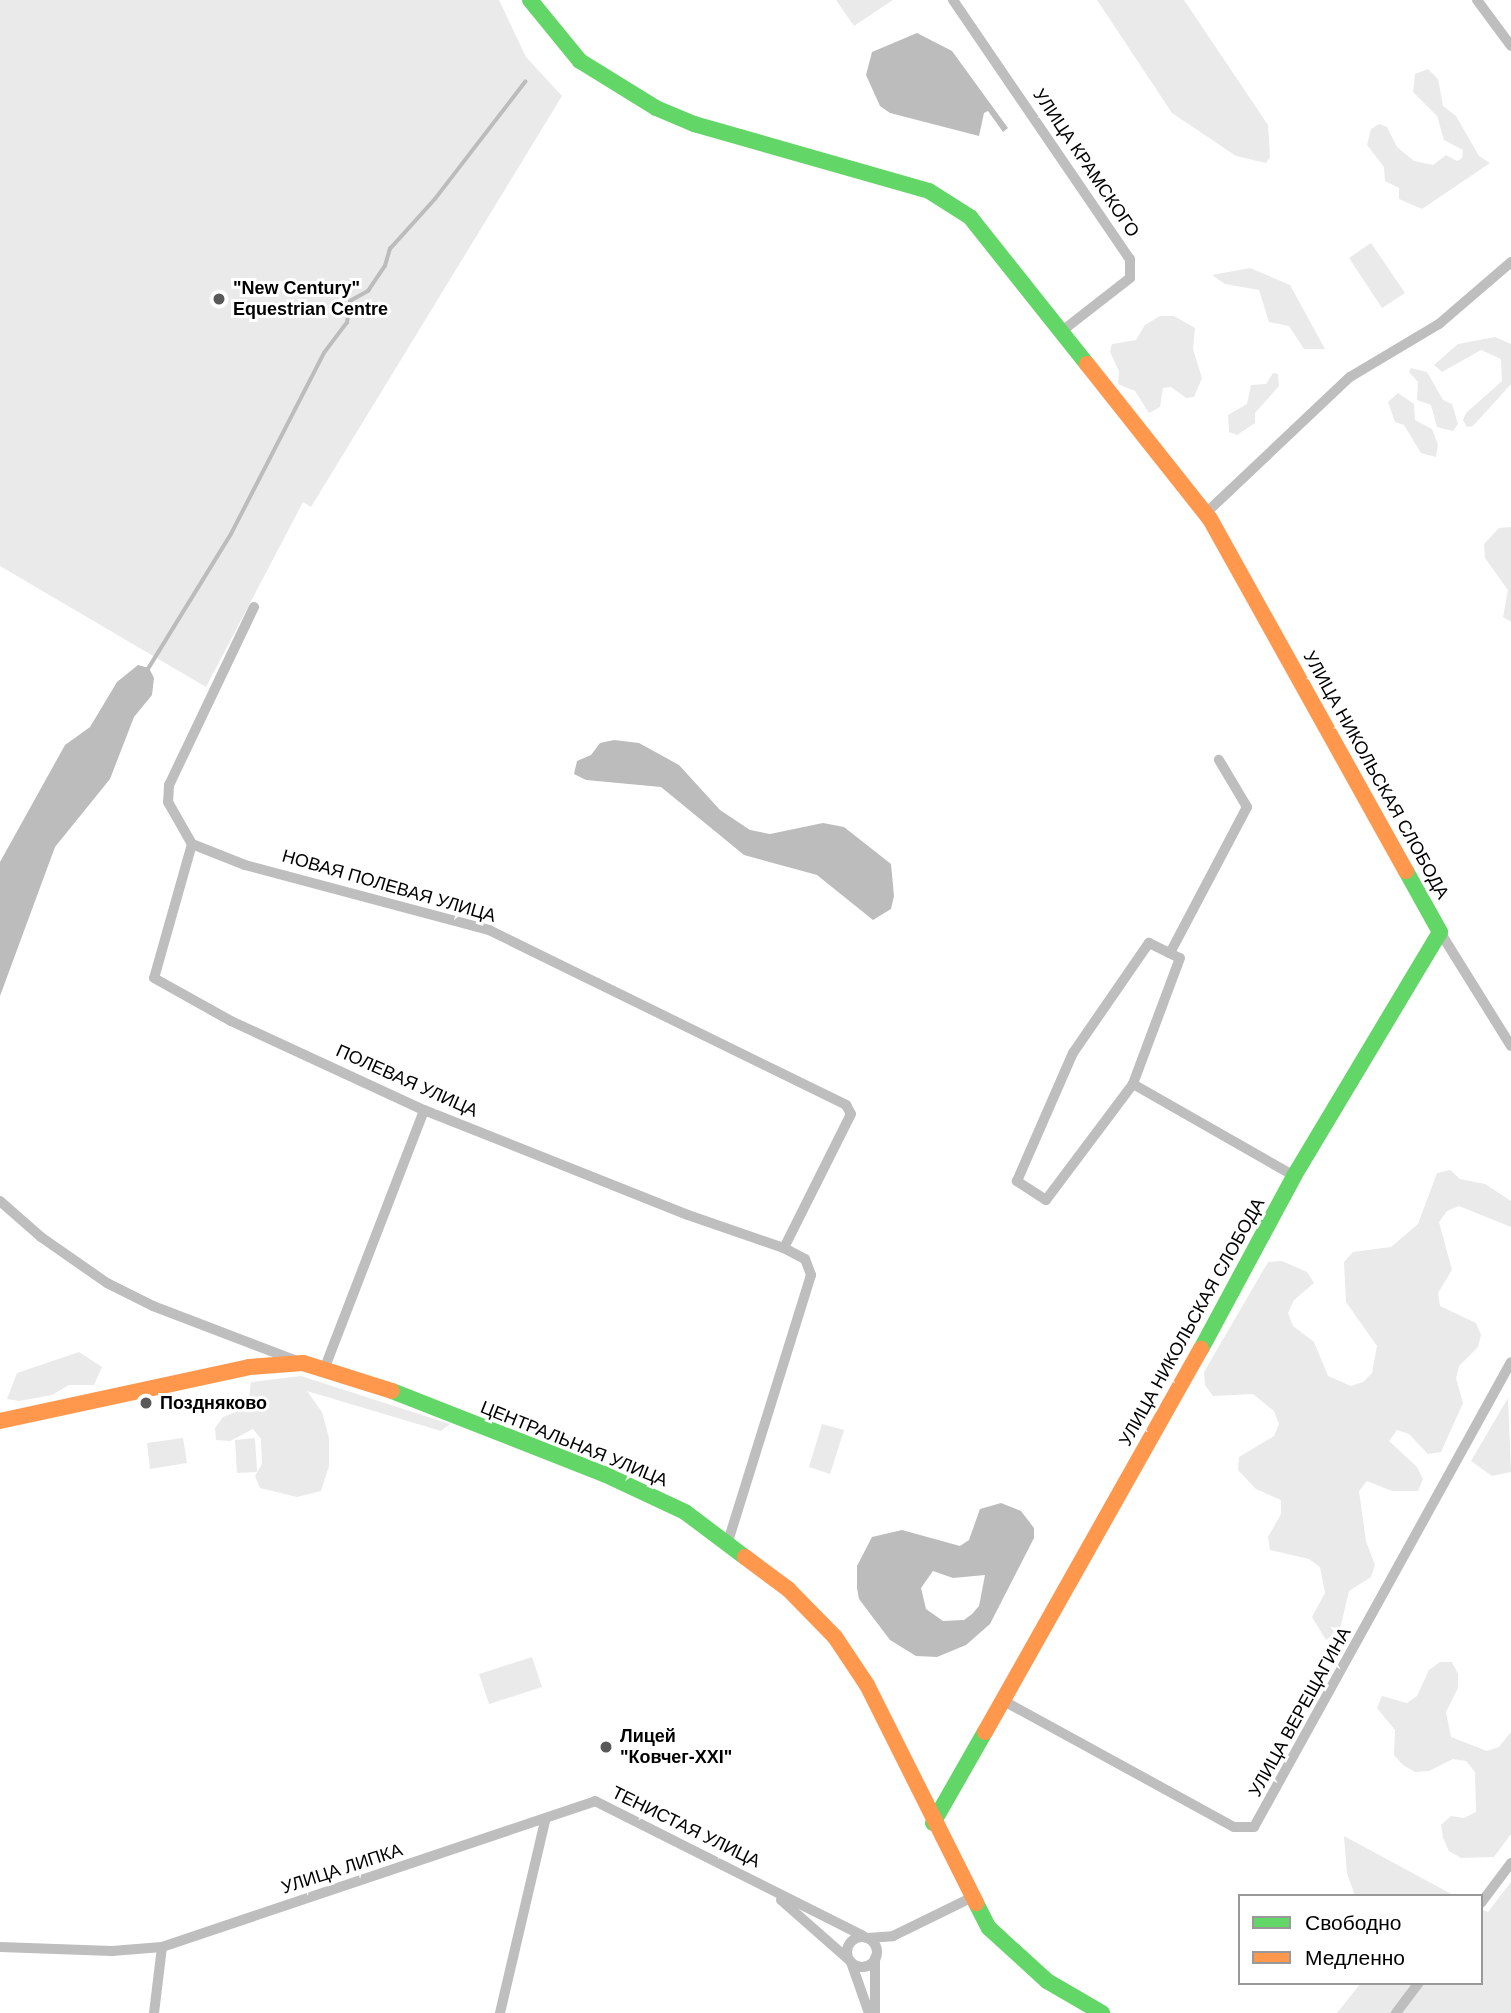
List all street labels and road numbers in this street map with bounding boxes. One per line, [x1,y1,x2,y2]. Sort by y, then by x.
street label: УЛИЦА КРАМСКОГО [1028,85,1144,241]
street label: УЛИЦА НИКОЛЬСКАЯ СЛОБОДА [1299,647,1453,903]
street label: НОВАЯ ПОЛЕВАЯ УЛИЦА [280,845,498,927]
street label: ПОЛЕВАЯ УЛИЦА [333,1040,481,1122]
street label: УЛИЦА НИКОЛЬСКАЯ СЛОБОДА [1115,1194,1269,1450]
street label: ЦЕНТРАЛЬНАЯ УЛИЦА [477,1397,671,1491]
street label: УЛИЦА ВЕРЕЩАГИНА [1244,1623,1356,1801]
street label: ТЕНИСТАЯ УЛИЦА [608,1782,764,1872]
street label: УЛИЦА ЛИПКА [279,1839,405,1899]

